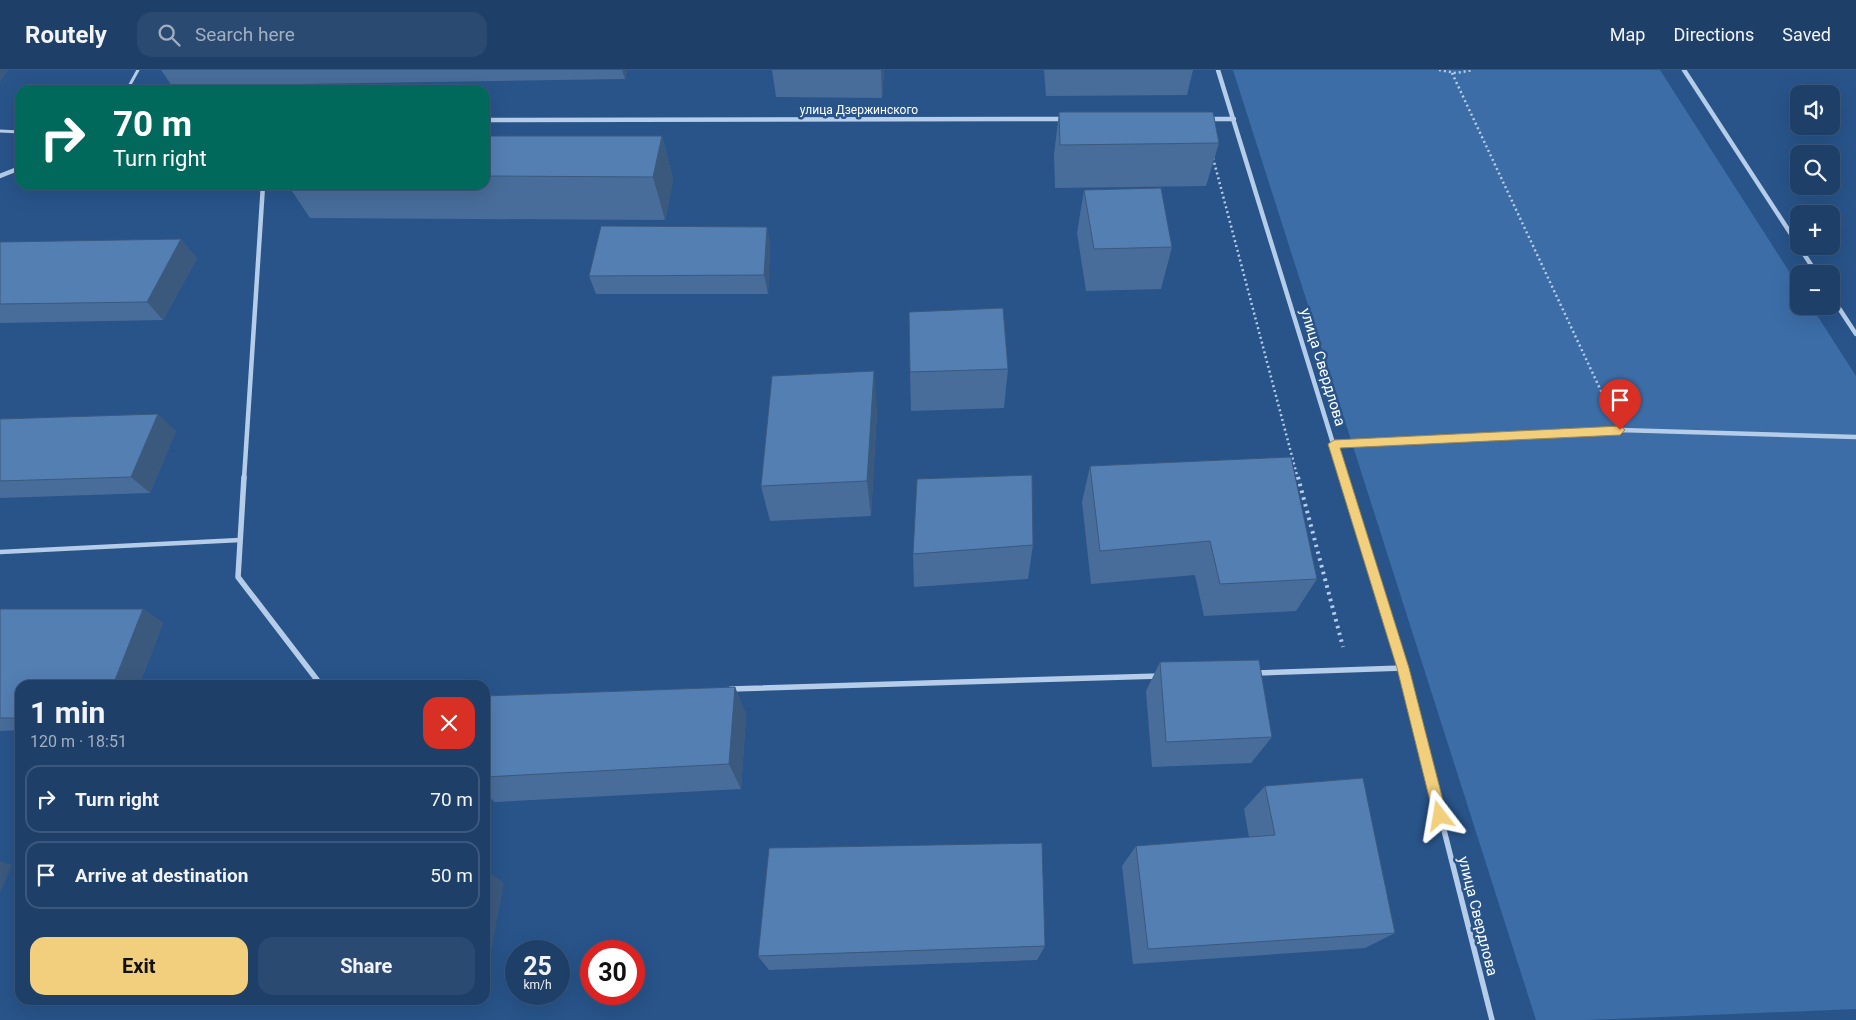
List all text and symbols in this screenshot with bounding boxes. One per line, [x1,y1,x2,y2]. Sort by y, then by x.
search box [137,12,487,57]
text: Routely [25,21,107,49]
icon: search [155,21,183,49]
text: Search here [195,23,295,46]
text: Map [1610,24,1645,45]
text: Directions [1673,24,1754,45]
text: Saved [1782,24,1831,45]
map controls [1790,85,1840,315]
button: sound [1790,85,1840,135]
street label: улица Дзержинского [800,103,918,117]
text: 70 m [113,104,192,145]
icon: right [30,105,95,170]
button: search [1790,145,1840,195]
text: Turn right [113,146,207,171]
button: + [1790,205,1840,255]
button: − [1790,265,1840,315]
street label: улица Свердлова [1296,306,1350,428]
pin [1599,379,1641,430]
icon: arrive [1606,386,1634,414]
text: 1 min [30,695,105,730]
button: close [423,697,475,749]
text: 120 m · 18:51 [30,732,127,751]
icon: right [32,785,60,813]
text: Turn right [75,788,159,811]
text: 70 m [430,788,473,811]
position arrow [1413,789,1465,841]
street label: улица Свердлова [1454,854,1502,978]
icon: arrive [32,861,60,889]
text: Arrive at destination [75,864,248,887]
text: 50 m [430,864,473,887]
button: Exit [30,937,248,995]
button: Share [258,937,475,995]
speed limit sign: 30 [580,940,645,1005]
text: 25 [523,952,552,981]
text: km/h [523,978,552,992]

